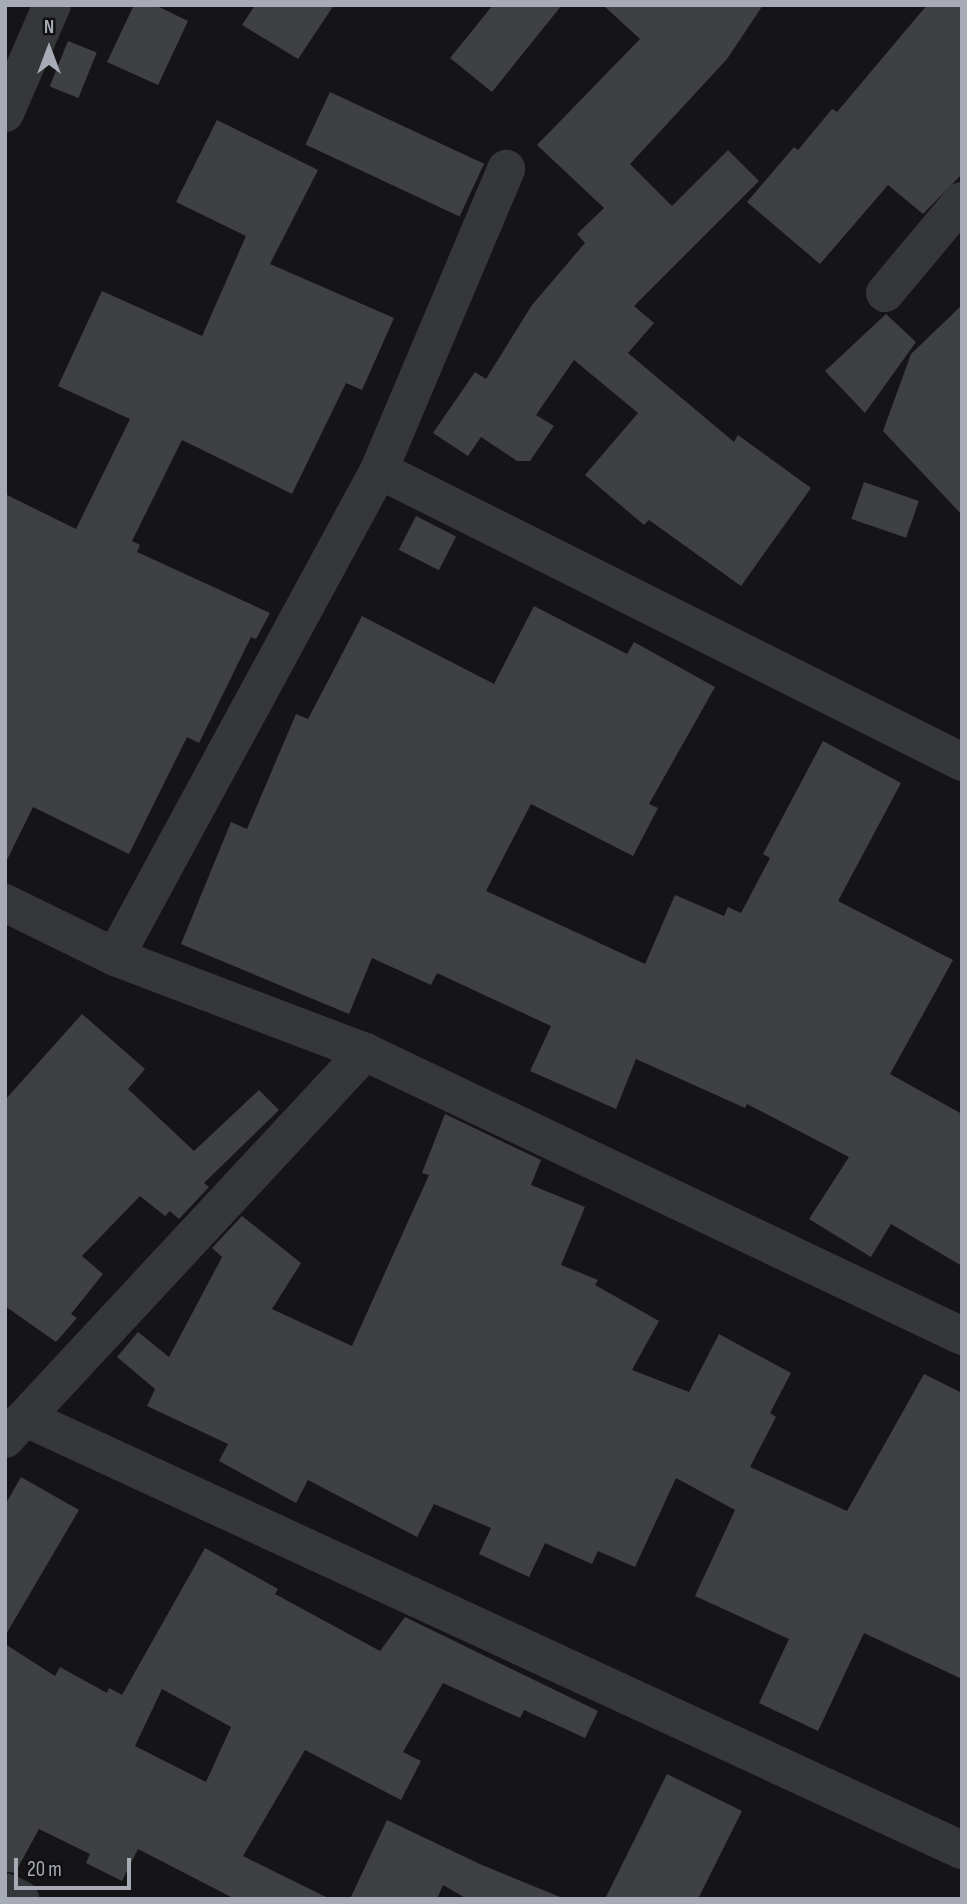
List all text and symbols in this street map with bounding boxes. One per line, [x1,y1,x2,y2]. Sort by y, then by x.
north arrow [14,14,84,84]
text: N [44,16,54,39]
scale bar [18,1844,135,1888]
text: 20 m [27,1857,62,1882]

